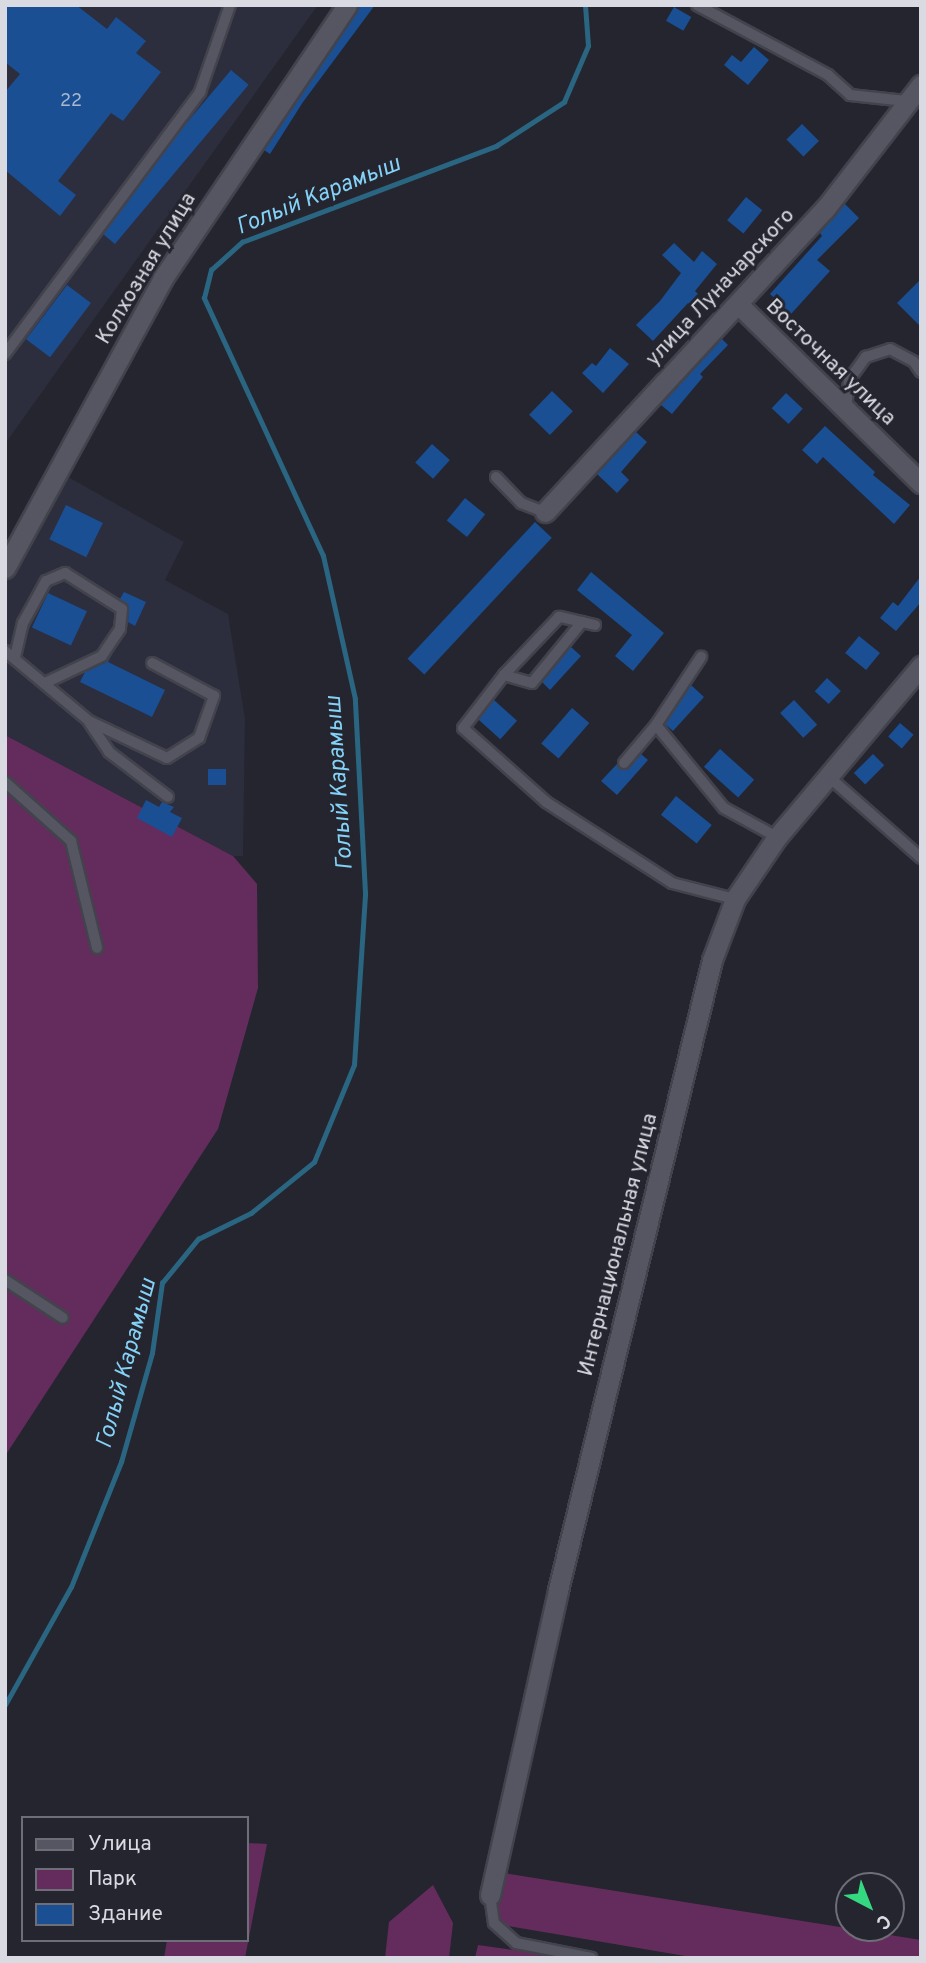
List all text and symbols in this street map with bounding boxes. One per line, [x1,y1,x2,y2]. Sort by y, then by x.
house number: 22 [60,91,82,113]
water label: Голый Карамыш [233,151,405,243]
street label: Колхозная улица [92,189,202,349]
street label: улица Луначарского [641,204,801,372]
street label: Восточная улица [760,295,900,431]
water label: Голый Карамыш [321,695,361,871]
street label: Интернациональная улица [574,1111,664,1379]
water label: Голый Карамыш [92,1276,164,1452]
legend [21,1816,248,1942]
text: Улица [88,1831,152,1858]
text: Парк [88,1866,137,1893]
north arrow [835,1872,905,1942]
text: Здание [88,1901,163,1928]
text: С [870,1908,895,1934]

